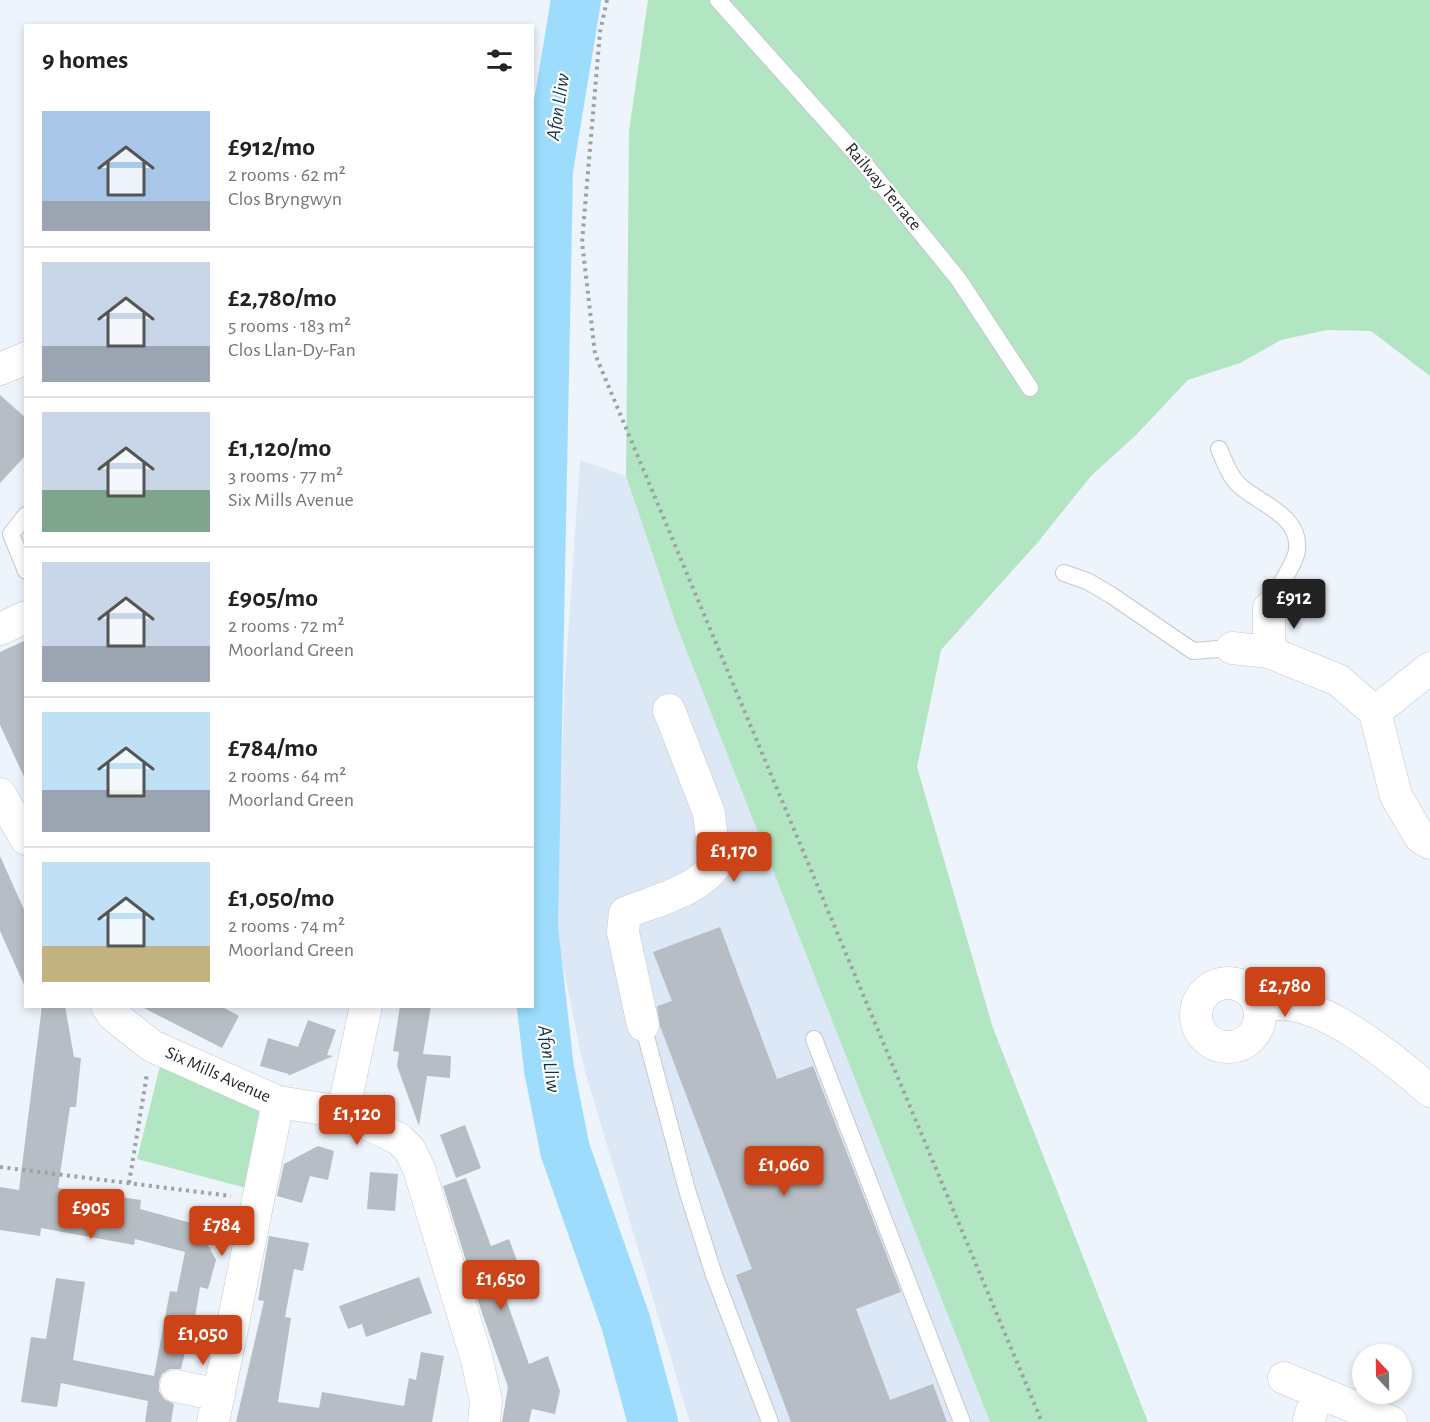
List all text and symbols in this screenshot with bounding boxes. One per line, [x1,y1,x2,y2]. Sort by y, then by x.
icon: filters [483,44,516,77]
text: 9 homes [42,47,128,73]
water label: Afon Lliw [543,72,573,143]
text: £912/mo [228,134,315,160]
icon: home [90,135,162,207]
street label: Railway Terrace [841,140,925,234]
text: 2 rooms · 62 m² [228,165,346,185]
text: Clos Bryngwyn [228,189,342,209]
text: £2,780/mo [228,285,337,311]
icon: home [90,286,162,358]
text: 5 rooms · 183 m² [228,316,351,336]
text: Clos Llan-Dy-Fan [228,340,356,360]
text: £1,120/mo [228,435,331,461]
icon: home [90,436,162,508]
text: 3 rooms · 77 m² [228,466,343,486]
text: Six Mills Avenue [228,490,354,510]
pin: £912 [1258,579,1330,630]
text: £905/mo [228,585,318,611]
icon: home [90,586,162,658]
text: £912 [1276,588,1312,608]
text: 2 rooms · 72 m² [228,616,345,636]
text: Moorland Green [228,640,354,660]
text: £784/mo [228,735,318,761]
icon: home [90,736,162,808]
text: 2 rooms · 64 m² [228,766,346,786]
text: Moorland Green [228,790,354,810]
pin: £1,170 [685,832,783,883]
text: £1,170 [711,841,757,861]
text: £1,050/mo [228,885,334,911]
icon: home [90,886,162,958]
text: 2 rooms · 74 m² [228,916,345,936]
text: Moorland Green [228,940,354,960]
pin: £2,780 [1236,967,1334,1018]
text: £2,780 [1259,976,1311,996]
water label: Afon Lliw [534,1023,564,1094]
street label: Six Mills Avenue [163,1044,273,1106]
pin: £1,120 [308,1095,406,1146]
text: £1,120 [333,1104,381,1124]
pin: £1,060 [735,1146,833,1197]
text: £1,060 [758,1155,810,1175]
pin: £905 [55,1189,127,1240]
text: £905 [72,1198,110,1218]
pin: £784 [186,1206,258,1257]
text: £784 [203,1215,241,1235]
pin: £1,650 [452,1260,550,1311]
text: £1,650 [476,1269,526,1289]
pin: £1,050 [154,1315,252,1366]
text: £1,050 [178,1324,228,1344]
north arrow [1352,1344,1412,1404]
map controls [1352,1344,1412,1404]

